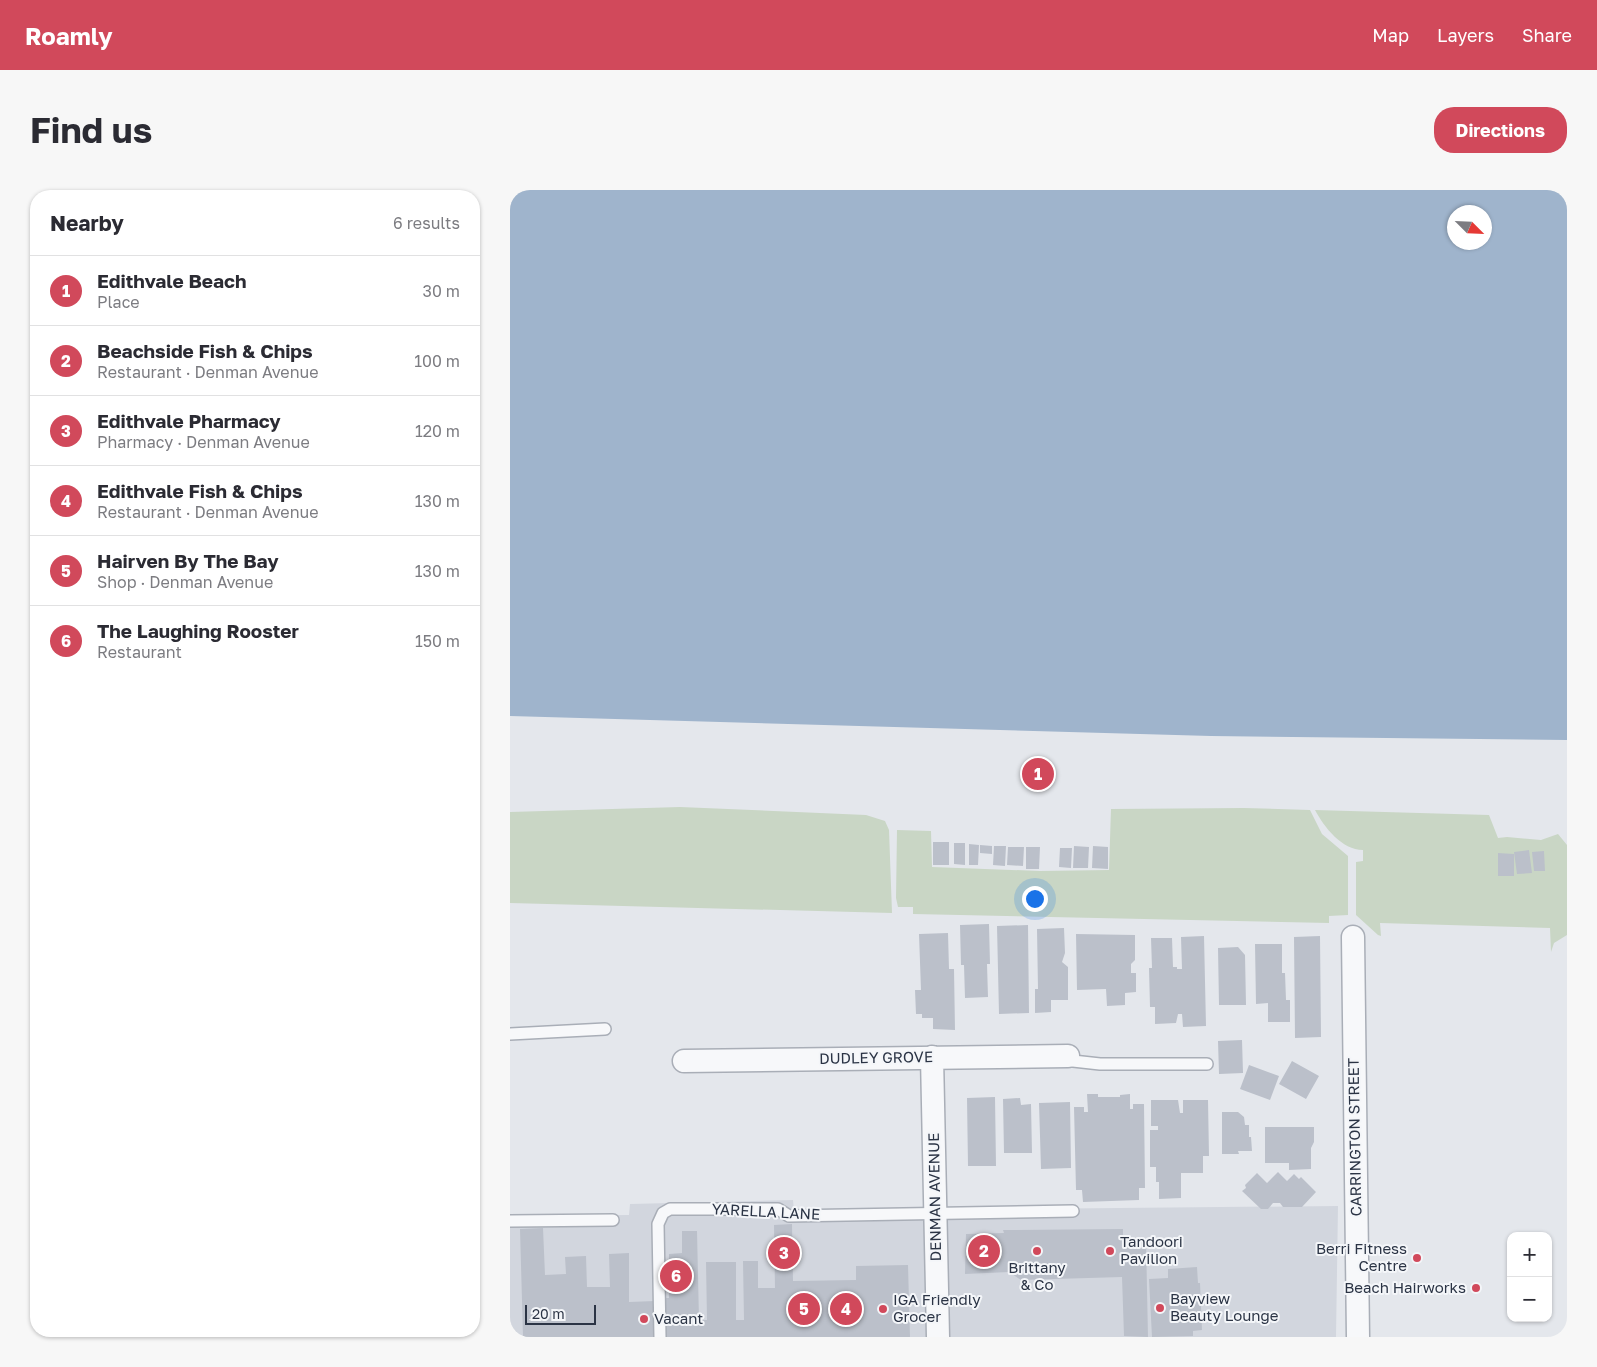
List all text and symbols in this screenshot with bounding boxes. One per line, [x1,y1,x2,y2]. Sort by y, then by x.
text: Roamly [25,21,113,50]
text: Map [1372,24,1409,46]
text: Layers [1437,24,1494,46]
text: Share [1522,24,1572,46]
button: Directions [1434,107,1567,153]
text: Find us [30,109,152,151]
north arrow [1447,205,1492,250]
text: Nearby [50,210,124,236]
text: 6 results [393,213,460,233]
text: Edithvale Beach [97,269,247,292]
text: 1 [62,281,70,301]
text: 30 m [423,281,460,301]
text: Place [97,292,140,312]
text: Beachside Fish & Chips [97,339,313,362]
text: 2 [61,351,71,371]
text: 100 m [414,351,460,371]
text: Restaurant · Denman Avenue [97,362,318,382]
text: Edithvale Pharmacy [97,409,281,432]
text: 3 [61,421,71,441]
text: 120 m [415,421,460,441]
text: Pharmacy · Denman Avenue [97,432,310,452]
text: Edithvale Fish & Chips [97,479,303,502]
text: 4 [61,491,71,511]
text: 130 m [415,491,460,511]
text: Restaurant · Denman Avenue [97,502,318,522]
text: Hairven By The Bay [97,549,279,572]
text: 5 [61,561,71,581]
text: 130 m [415,561,460,581]
text: Shop · Denman Avenue [97,572,273,592]
text: The Laughing Rooster [97,619,299,642]
text: 6 [61,631,71,651]
text: 150 m [415,631,460,651]
text: Restaurant [97,642,182,662]
pin: 1 [1022,755,1054,793]
your location [1022,886,1048,912]
street label: DUDLEY GROVE [819,1047,933,1067]
street label: CARRINGTON STREET [1344,1058,1364,1217]
street label: DENMAN AVENUE [924,1133,944,1261]
street label: YARELLA LANE [711,1199,821,1223]
pin: 2 [968,1232,1000,1270]
place label: Tandoori Pavilion [1120,1232,1183,1267]
map controls [1507,1232,1552,1322]
button: + [1507,1232,1552,1277]
pin: 3 [768,1234,800,1272]
place label: Berri Fitness Centre [1316,1239,1407,1274]
marker: Brittany & Co [1031,1245,1043,1257]
marker: Tandoori Pavilion [1104,1245,1116,1257]
marker: Berri Fitness Centre [1411,1252,1423,1264]
pin: 6 [660,1257,692,1295]
place label: Brittany & Co [1008,1258,1066,1293]
button: − [1507,1277,1552,1322]
place label: Beach Hairworks [1344,1278,1466,1296]
marker: Beach Hairworks [1470,1282,1482,1294]
place label: Bayview Beauty Lounge [1170,1289,1279,1324]
pin: 5 [788,1290,820,1328]
pin: 4 [830,1290,862,1328]
place label: IGA Friendly Grocer [893,1290,981,1325]
scale bar [525,1302,596,1325]
marker: Bayview Beauty Lounge [1154,1302,1166,1314]
marker: IGA Friendly Grocer [877,1303,889,1315]
text: 20 m [532,1305,565,1322]
place label: Vacant [654,1309,703,1327]
marker: Vacant [638,1313,650,1325]

